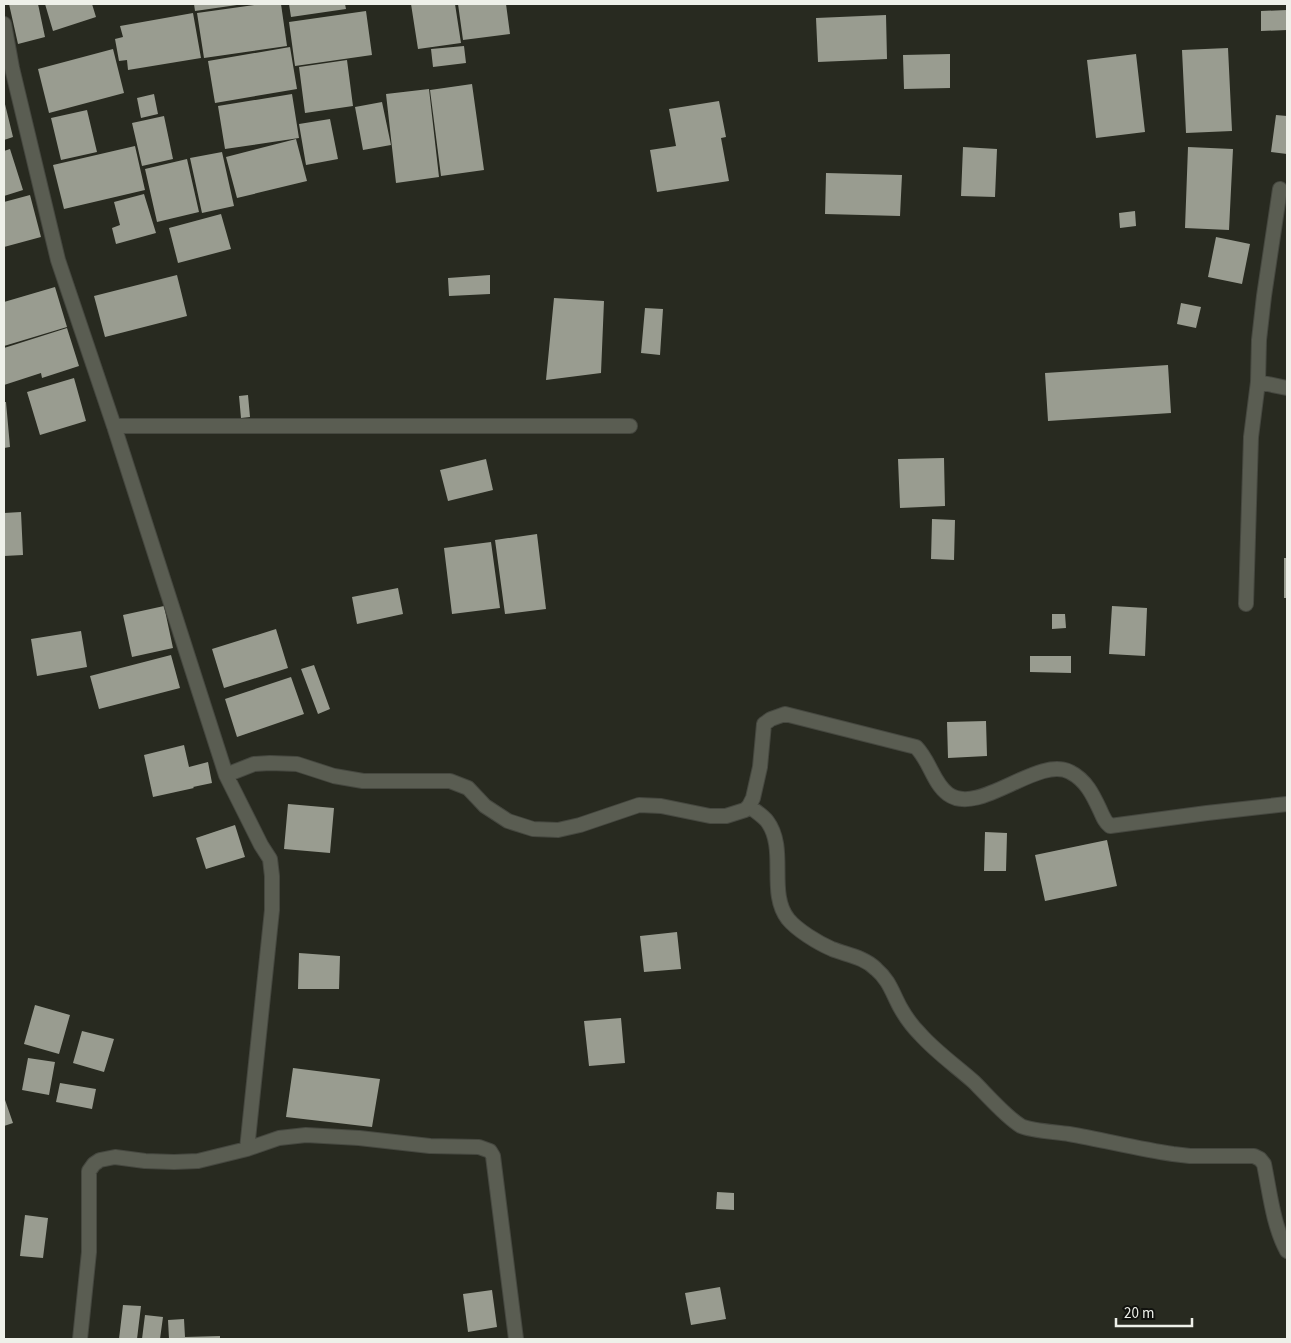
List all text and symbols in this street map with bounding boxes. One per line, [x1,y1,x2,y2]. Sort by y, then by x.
scale bar [1116,1296,1192,1328]
text: 20 m [1124,1303,1154,1324]

